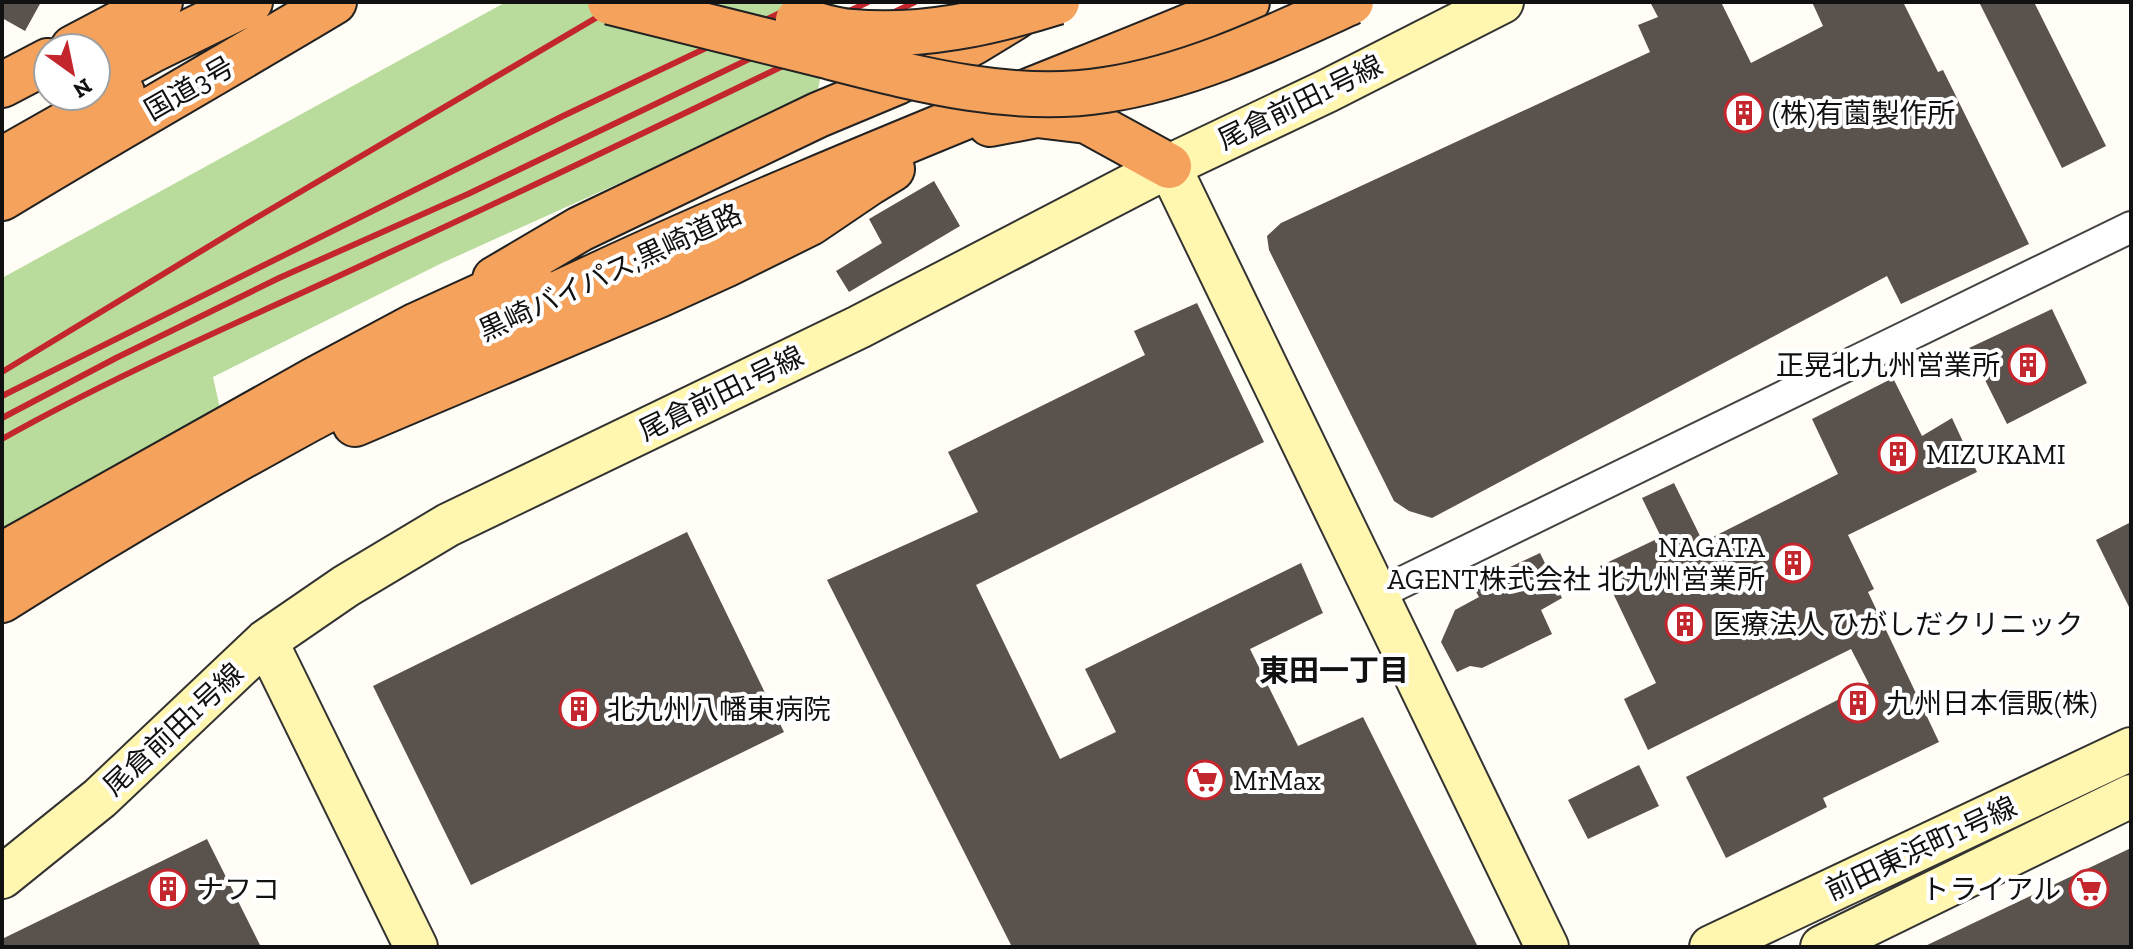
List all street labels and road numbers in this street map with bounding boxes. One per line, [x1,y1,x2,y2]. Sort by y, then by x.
street label: 尾倉前田1号線 [1213,48,1388,156]
street label: 国道3号 [139,50,240,127]
street label: 黒崎バイパス;黒崎道路 [474,197,747,348]
street label: 尾倉前田1号線 [634,339,809,447]
street label: 尾倉前田1号線 [97,656,250,802]
street label: 前田東浜町1号線 [1821,790,2022,907]

